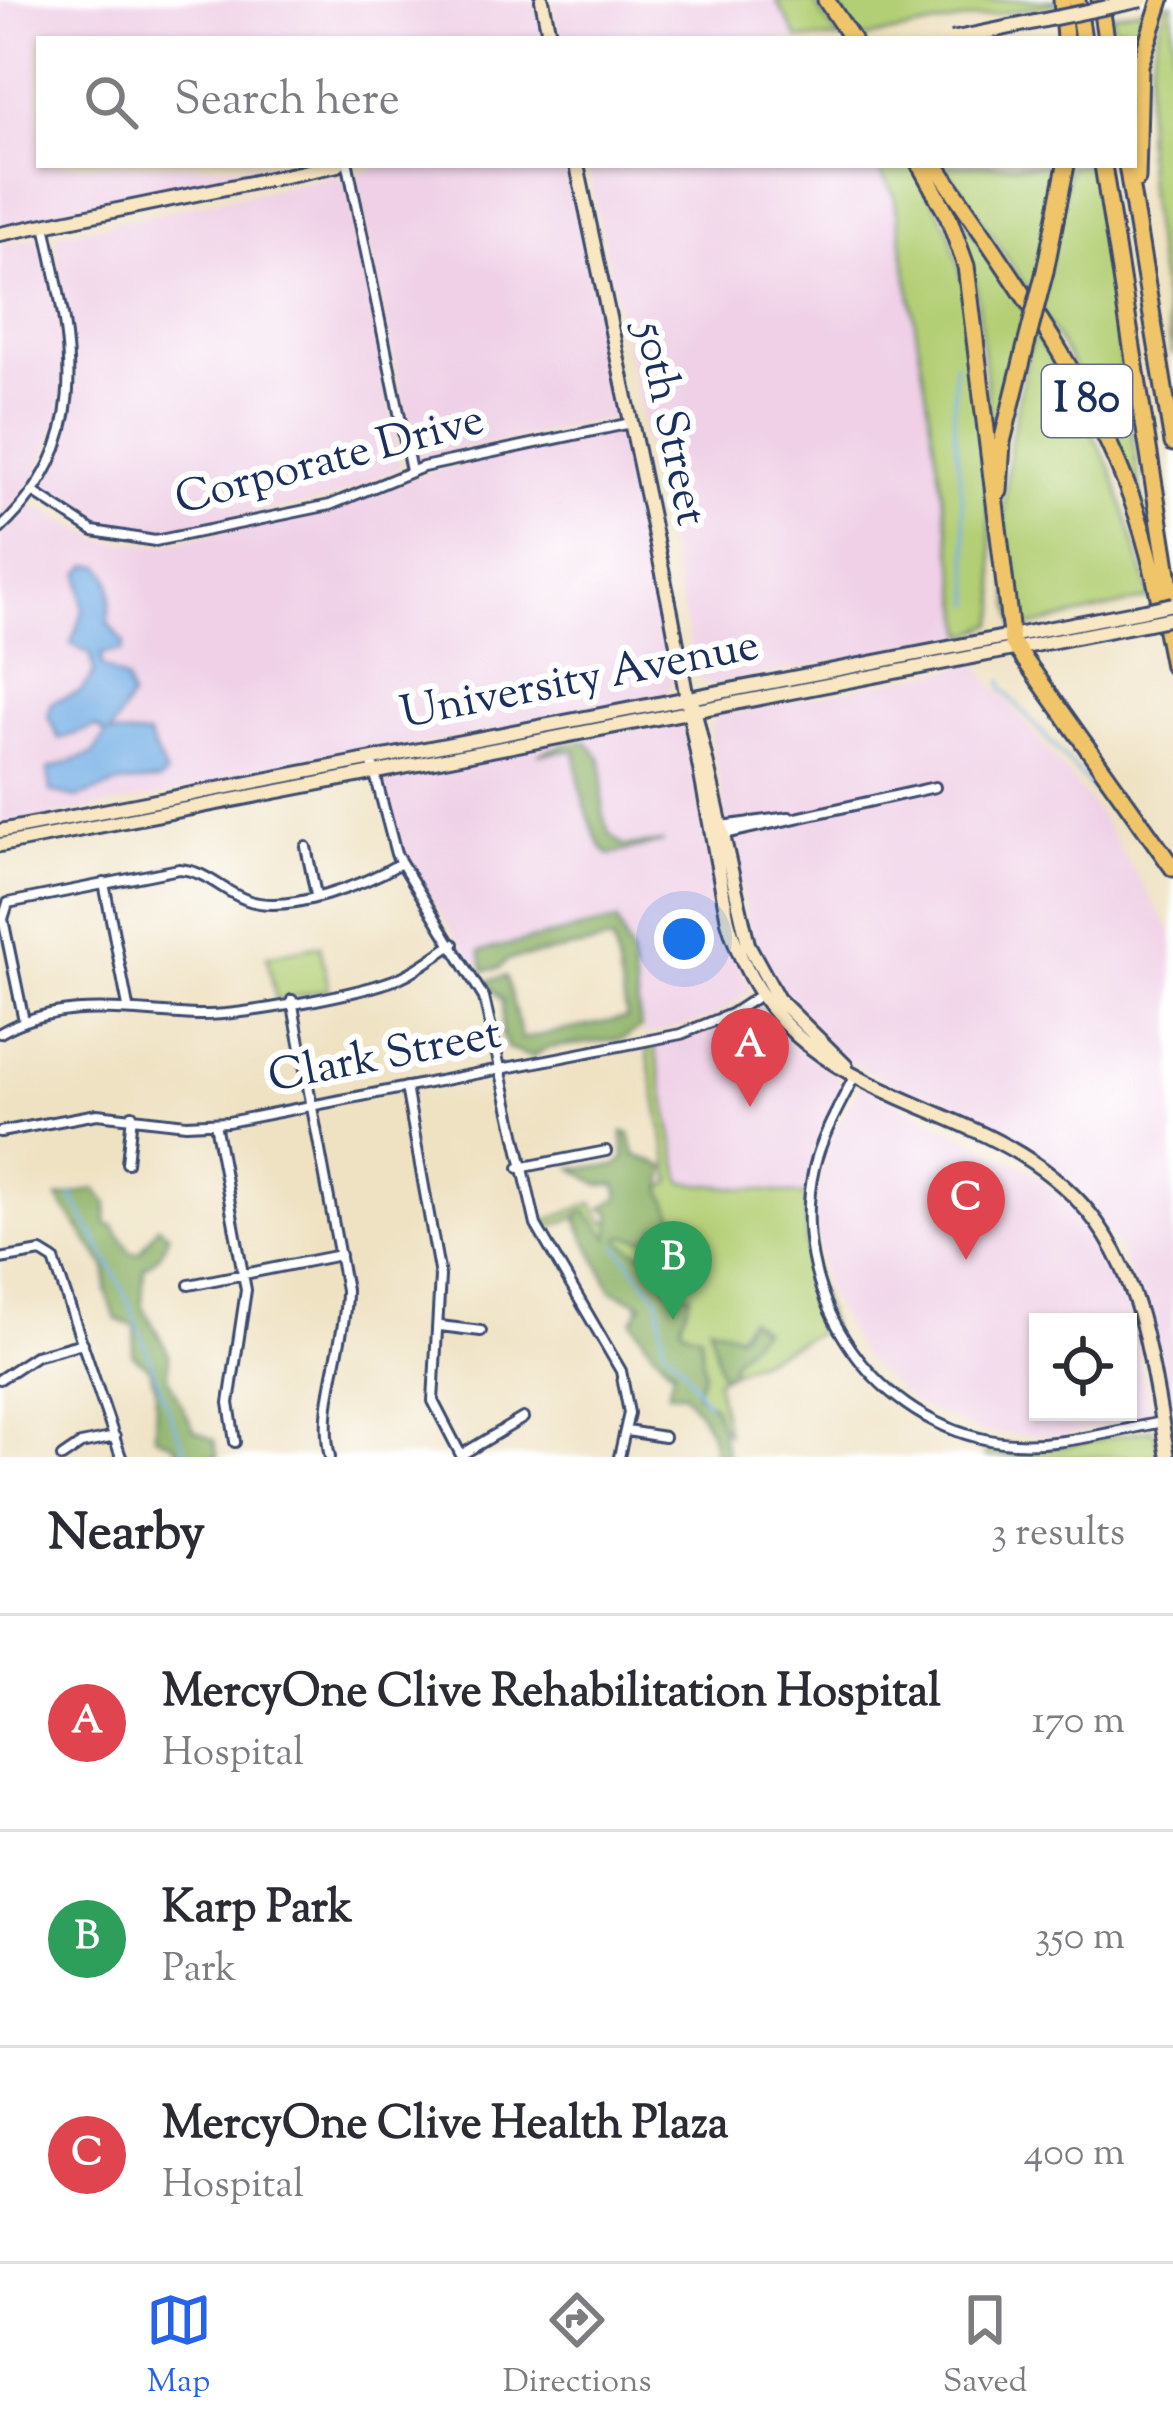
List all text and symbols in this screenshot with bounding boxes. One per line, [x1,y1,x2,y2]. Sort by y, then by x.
search box [36,36,1137,168]
icon: search [78,69,144,135]
text: Search here [174,70,400,135]
street label: 50th Street [614,313,721,532]
road number: I 80 [1042,365,1132,437]
street label: Corporate Drive [168,390,492,534]
street label: University Avenue [395,615,765,749]
your location [654,909,714,969]
street label: Clark Street [263,1004,507,1112]
pin: A [711,1008,789,1107]
pin: C [927,1161,1005,1260]
pin: B [634,1221,712,1320]
map controls [1029,1313,1137,1421]
button: locate [1029,1313,1137,1421]
text: Nearby [48,1499,205,1572]
text: 3 results [991,1507,1125,1563]
text: MercyOne Clive Rehabilitation Hospital [162,1662,941,1727]
text: A [71,1695,103,1751]
text: 170 m [1032,1695,1125,1751]
text: Hospital [162,1727,304,1783]
text: Karp Park [162,1878,352,1943]
text: B [75,1911,99,1967]
text: 350 m [1035,1911,1125,1967]
text: Park [162,1943,237,1999]
text: MercyOne Clive Health Plaza [162,2094,729,2159]
text: C [71,2127,103,2183]
text: 400 m [1024,2127,1125,2183]
text: Hospital [162,2159,304,2215]
tab: Map [146,2287,212,2407]
tab: Directions [503,2287,652,2407]
tab: Saved [943,2287,1027,2407]

